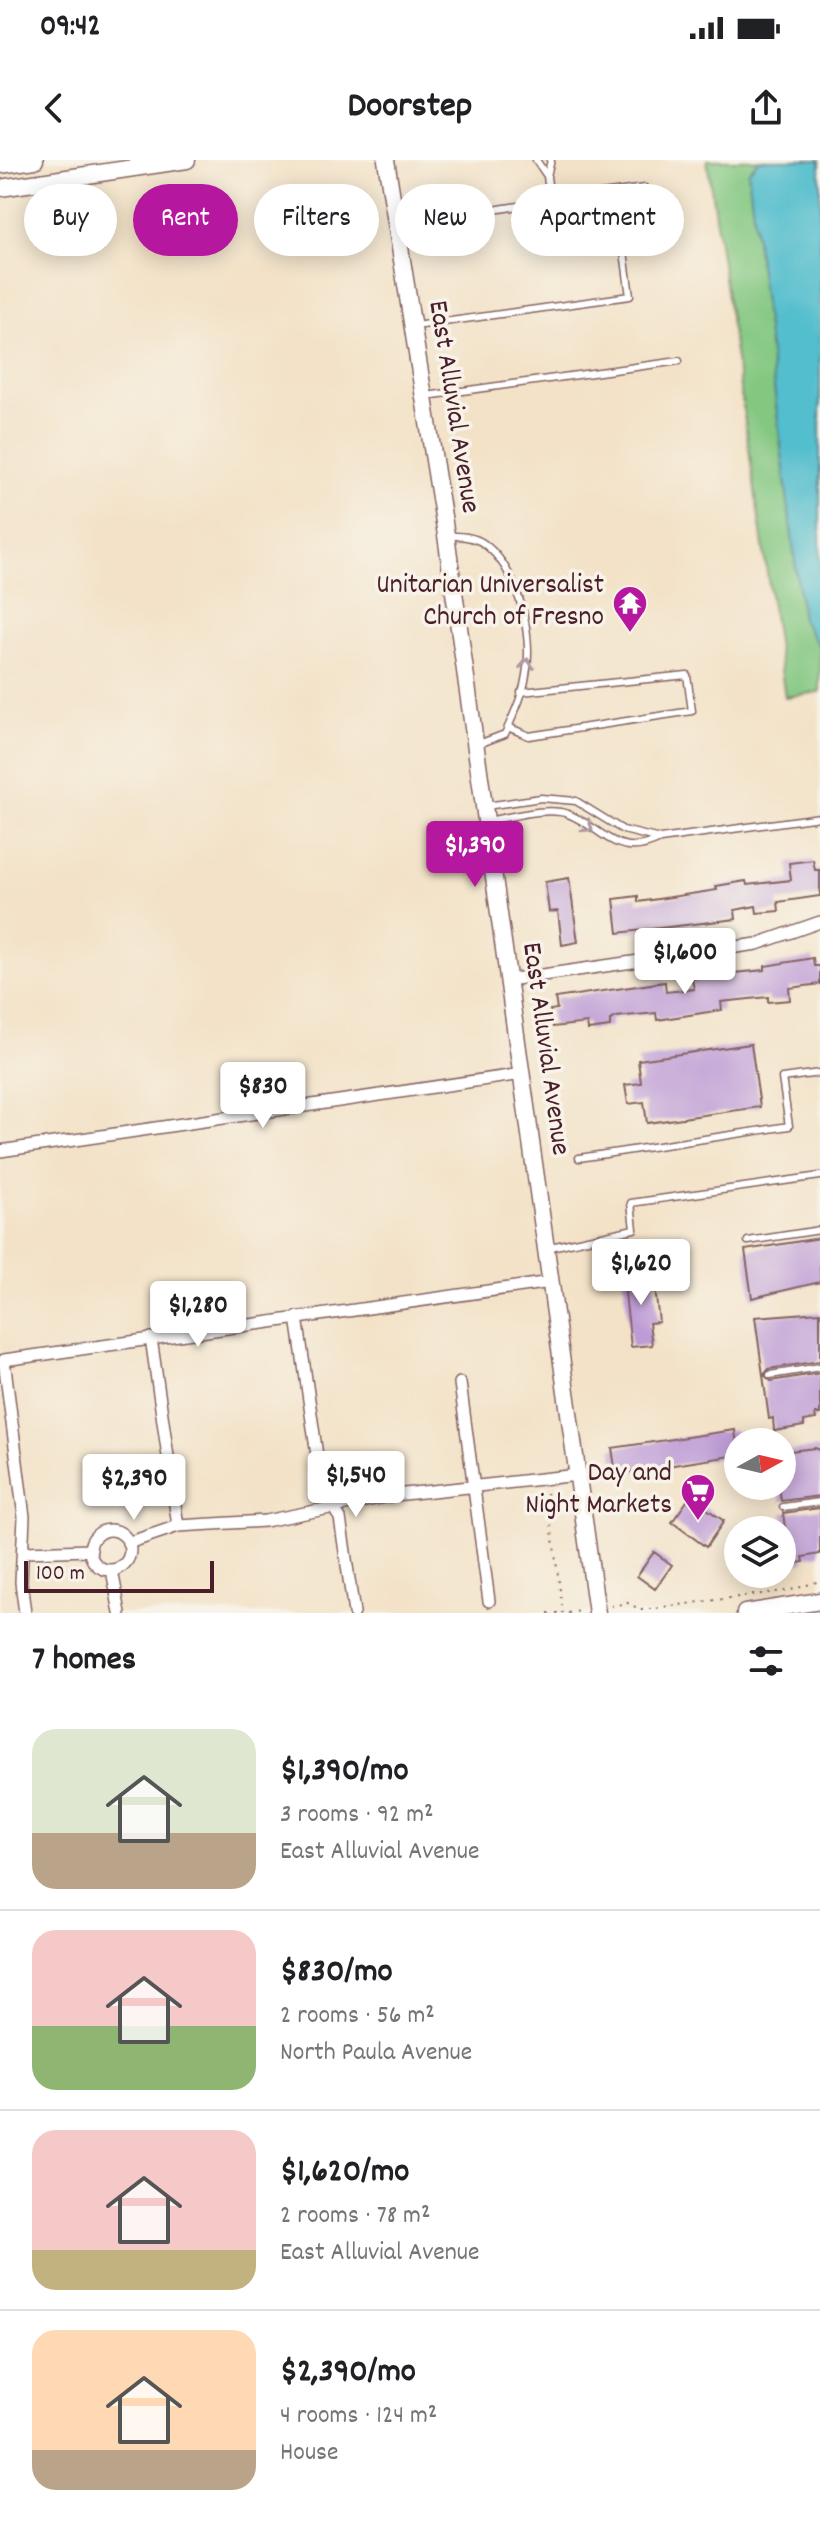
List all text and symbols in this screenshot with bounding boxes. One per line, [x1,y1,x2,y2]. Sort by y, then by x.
text: 09:42 [40,7,101,50]
text: Doorstep [348,82,472,134]
icon: back [32,86,76,130]
icon: share [744,86,788,130]
chip: Buy [24,184,117,256]
chip: Rent [133,184,238,256]
chip: Filters [254,184,379,256]
chip: New [395,184,495,256]
chip: Apartment [511,184,684,256]
street label: East Alluvial Avenue [415,298,489,516]
place label: Unitarian Universalist Church of Fresno [376,567,604,639]
temple icon: Unitarian Universalist Church of Fresno [611,584,649,634]
one-way arrow [518,657,535,670]
one-way arrow [579,817,593,832]
pin: $1,390 [410,821,540,889]
text: $1,390 [444,828,506,865]
pin: $1,600 [620,928,750,996]
text: $1,600 [653,935,717,972]
street label: East Alluvial Avenue [509,940,579,1158]
pin: $830 [216,1062,310,1130]
text: $830 [238,1069,288,1106]
pin: $1,620 [576,1239,706,1307]
text: $1,620 [610,1246,672,1283]
pin: $1,280 [133,1281,263,1349]
text: $1,280 [168,1288,228,1325]
north arrow [724,1428,796,1500]
map controls [724,1428,796,1588]
pin: $1,540 [291,1451,421,1519]
pin: $2,390 [69,1454,199,1522]
place label: Day and Night Markets [525,1455,672,1527]
text: $1,540 [326,1458,386,1495]
text: $2,390 [100,1461,168,1498]
supermarket icon: Day and Night Markets [679,1472,717,1522]
button: layers [724,1516,796,1588]
scale bar [24,1557,214,1593]
text: 100 m [36,1559,85,1590]
text: 7 homes [32,1637,136,1686]
icon: filters [744,1639,788,1683]
text: $1,390/mo [280,1748,409,1797]
icon: home [96,1761,192,1857]
text: 3 rooms · 92 m² [280,1797,434,1834]
text: East Alluvial Avenue [280,1834,479,1871]
text: $830/mo [280,1949,393,1998]
icon: home [96,1962,192,2058]
text: 2 rooms · 56 m² [280,1998,435,2035]
text: North Paula Avenue [280,2035,472,2072]
text: $1,620/mo [280,2149,409,2198]
icon: home [96,2162,192,2258]
text: 2 rooms · 78 m² [280,2198,430,2235]
text: East Alluvial Avenue [280,2235,479,2272]
text: $2,390/mo [280,2349,416,2398]
icon: home [96,2362,192,2458]
text: 4 rooms · 124 m² [280,2398,437,2435]
text: House [280,2435,338,2472]

